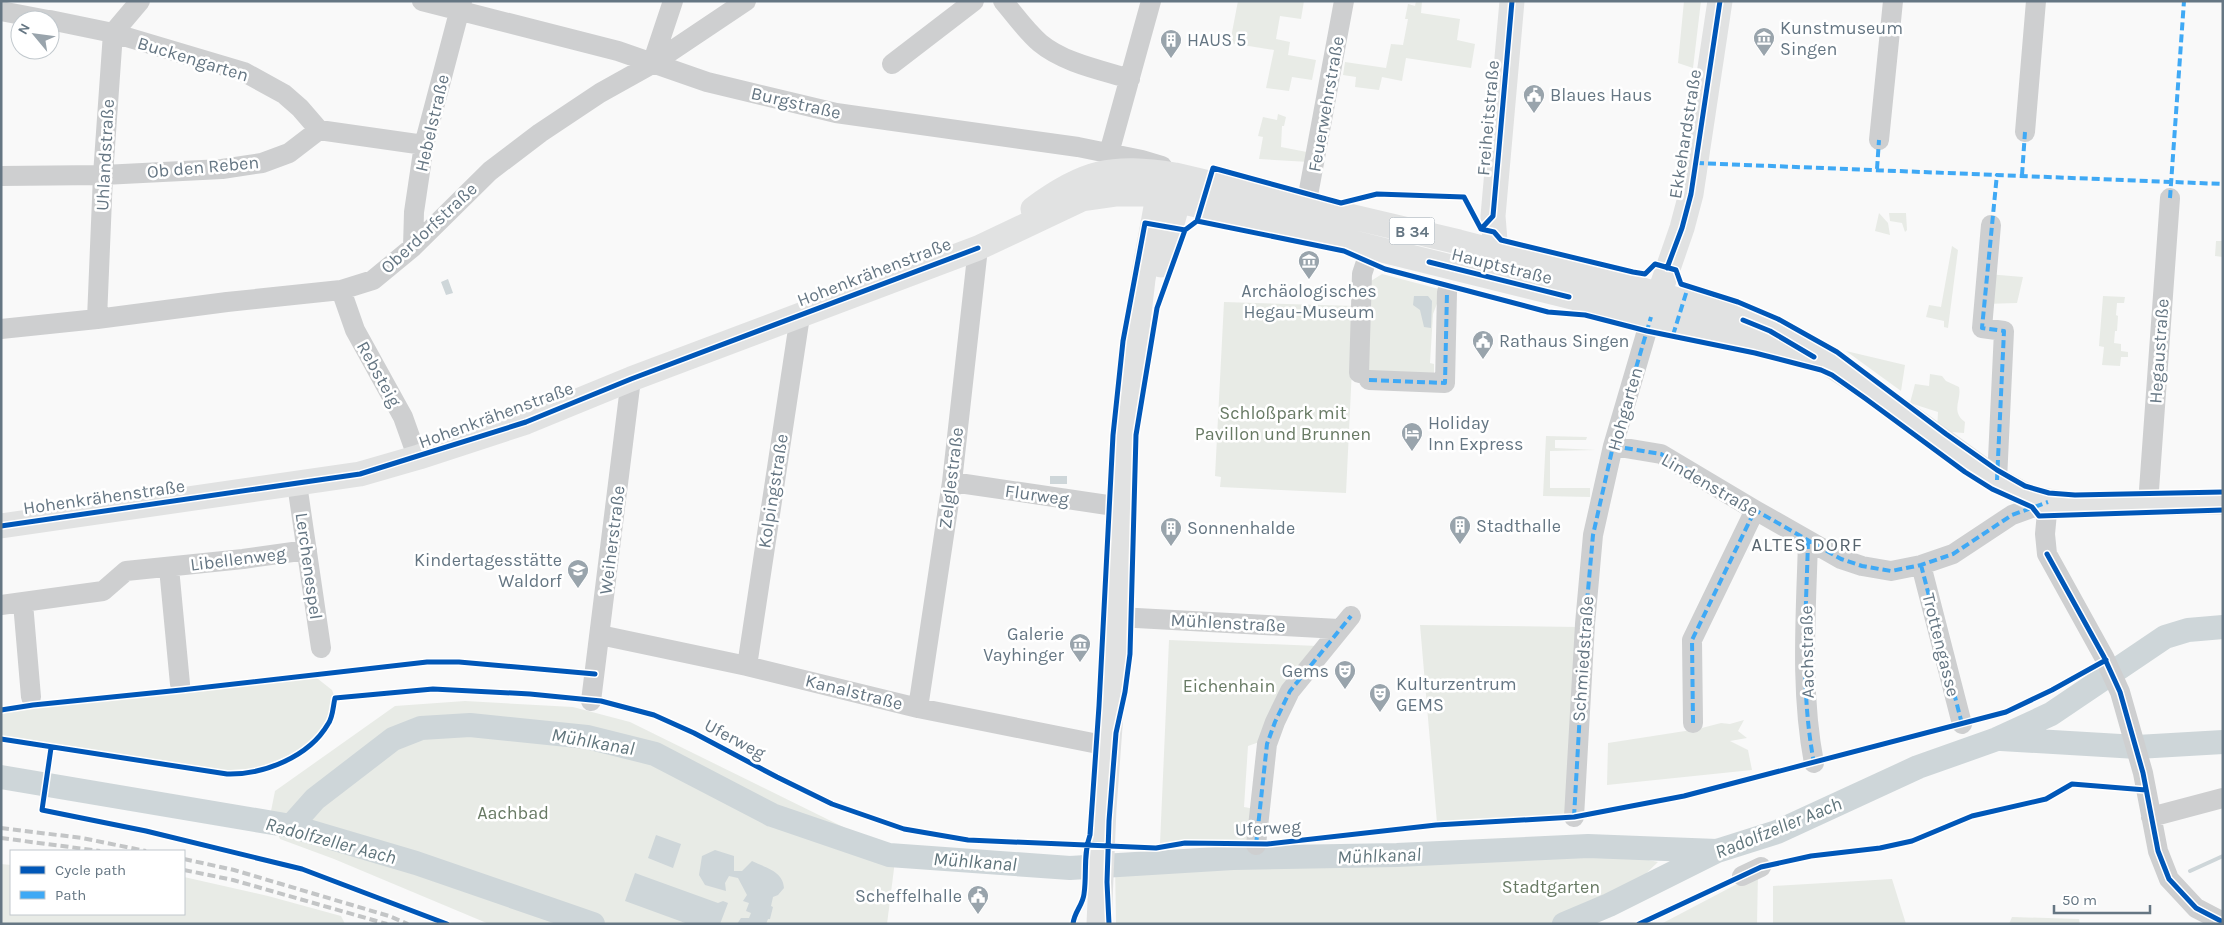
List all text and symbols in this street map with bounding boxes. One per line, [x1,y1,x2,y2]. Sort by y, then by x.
north arrow [10,10,60,60]
place label: Kunstmuseum Singen [1780,17,1903,60]
text: N [14,20,34,37]
museum icon: Kunstmuseum Singen [1752,26,1776,57]
building icon: HAUS 5 [1159,28,1183,59]
place label: HAUS 5 [1187,29,1246,51]
street label: Buckengarten [135,32,251,86]
street label: Feuerwehrstraße [1303,34,1349,174]
street label: Freiheitstraße [1472,59,1504,177]
street label: Ekkehardstraße [1664,68,1706,200]
street label: Hebelstraße [410,72,454,174]
street label: Burgstraße [749,82,843,124]
public building icon: Blaues Haus [1522,83,1546,114]
place label: Blaues Haus [1550,84,1652,106]
street label: Uhlandstraße [91,98,119,212]
street label: Ob den Reben [146,151,260,183]
street label: Oberdorfstraße [376,178,482,278]
road number: B 34 [1390,218,1434,245]
street label: Hohenkrähenstraße [794,232,954,312]
street label: Hauptstraße [1449,243,1555,289]
museum icon: Archäologisches Hegau-Museum [1297,249,1321,280]
place label: Archäologisches Hegau-Museum [1241,280,1377,323]
street label: Hegaustraße [2144,298,2174,404]
public building icon: Rathaus Singen [1471,329,1495,360]
place label: Rathaus Singen [1499,330,1629,352]
street label: Rebsteig [352,337,406,411]
street label: Hohgarten [1603,365,1647,453]
street label: Hohenkrähenstraße [416,377,576,453]
park label: Schloßpark mit Pavillon und Brunnen [1195,402,1371,445]
place label: Holiday Inn Express [1428,412,1524,455]
hotel icon: Holiday Inn Express [1400,421,1424,452]
street label: Zelglestraße [934,426,968,530]
street label: Kolpingstraße [753,432,793,550]
street label: Lindenstraße [1658,448,1762,522]
street label: Hohenkrähenstraße [22,475,186,519]
street label: Flurweg [1004,480,1070,510]
street label: Weiherstraße [594,484,630,596]
street label: Lerchenespel [291,511,327,621]
building icon: Stadthalle [1448,514,1472,545]
place label: Stadthalle [1476,515,1561,537]
building icon: Sonnenhalde [1159,516,1183,547]
place label: Sonnenhalde [1187,517,1295,539]
district label: ALTES DORF [1751,534,1863,556]
street label: Libellenweg [189,542,287,576]
place label: Kindertagesstätte Waldorf [414,549,563,592]
school or university icon: Kindertagesstätte Waldorf [566,558,590,589]
street label: Trottengasse [1918,591,1964,699]
street label: Schmiedstraße [1568,595,1598,723]
street label: Aachstraße [1795,605,1819,699]
street label: Mühlenstraße [1170,609,1286,637]
place label: Galerie Vayhinger [983,623,1064,666]
museum icon: Galerie Vayhinger [1068,632,1092,663]
theatre icon: Gems [1333,659,1357,690]
place label: Gems [1282,660,1329,682]
street label: Kanalstraße [803,669,905,715]
place label: Kulturzentrum GEMS [1396,673,1517,716]
park label: Eichenhain [1183,675,1275,697]
theatre icon: Kulturzentrum GEMS [1368,682,1392,713]
street label: Uferweg [701,714,769,764]
water label: Mühlkanal [550,724,636,760]
water label: Radolfzeller Aach [1712,793,1845,863]
park label: Aachbad [477,802,549,824]
water label: Radolfzeller Aach [263,813,399,869]
street label: Uferweg [1234,815,1302,841]
water label: Mühlkanal [1337,844,1422,868]
water label: Mühlkanal [932,848,1018,876]
legend [10,850,185,915]
text: Cycle path [55,861,126,879]
park label: Stadtgarten [1502,876,1600,898]
scale bar [2054,882,2150,914]
public building icon: Scheffelhalle [966,884,990,915]
place label: Scheffelhalle [855,885,962,907]
text: Path [55,886,86,904]
text: 50 m [2062,891,2097,909]

